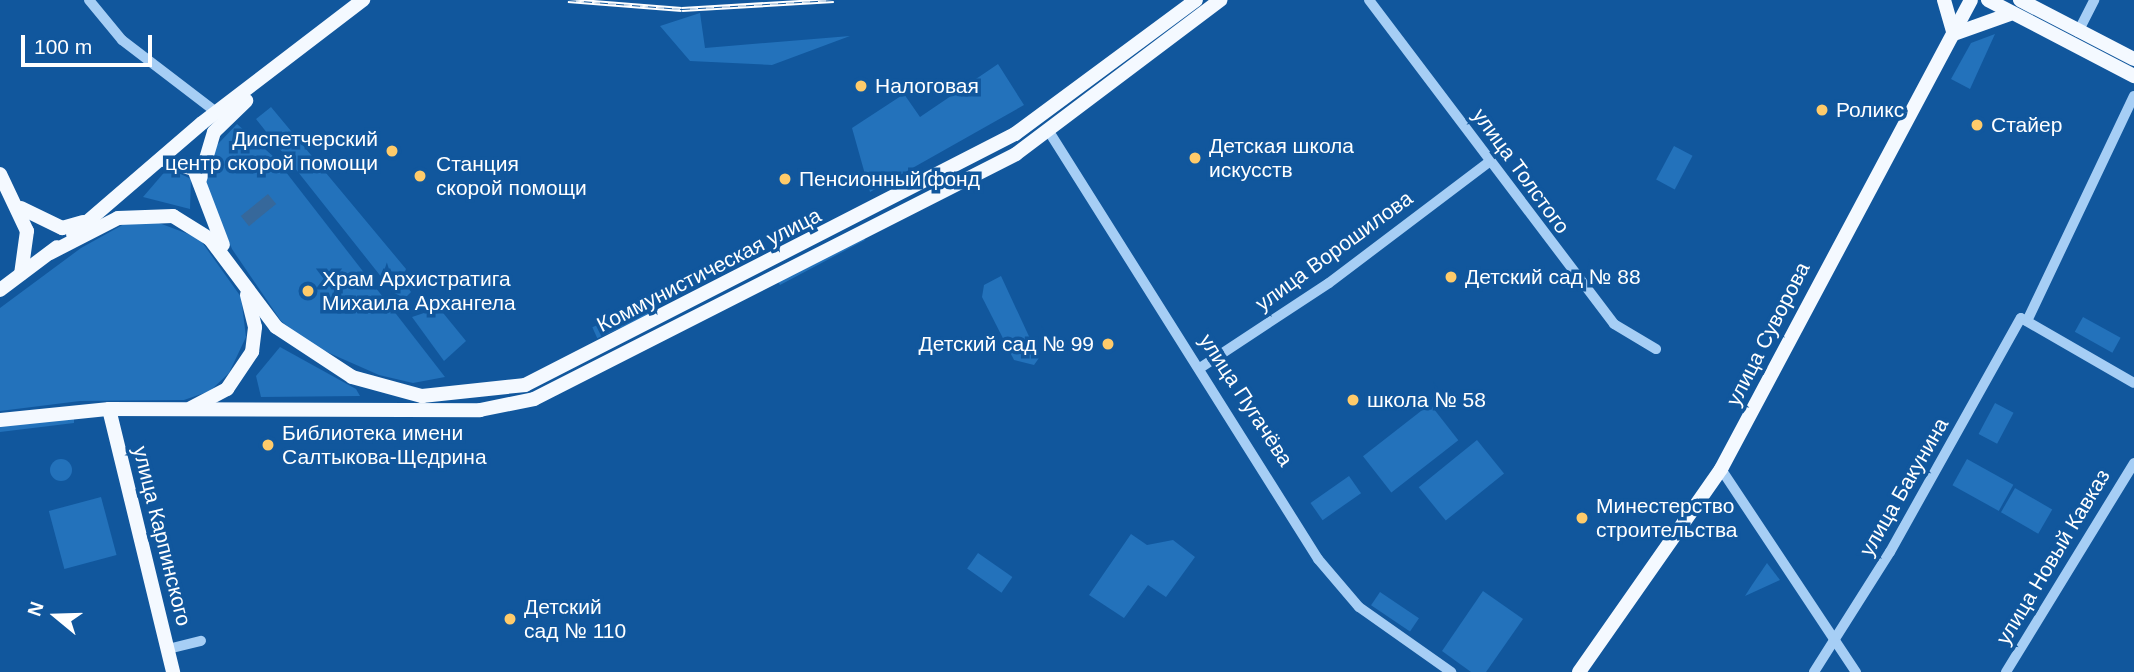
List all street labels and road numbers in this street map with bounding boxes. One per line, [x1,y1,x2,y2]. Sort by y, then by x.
street label: улица Толстого [1467,103,1575,239]
street label: улица Ворошилова [1251,186,1417,316]
street label: Коммунистическая улица [593,202,825,338]
street label: улица Суворова [1721,258,1815,410]
street label: улица Пугачёва [1194,329,1298,471]
street label: улица Бакунина [1854,413,1954,561]
street label: улица Карпинского [127,444,197,628]
street label: улица Новый Кавказ [1991,465,2115,649]

